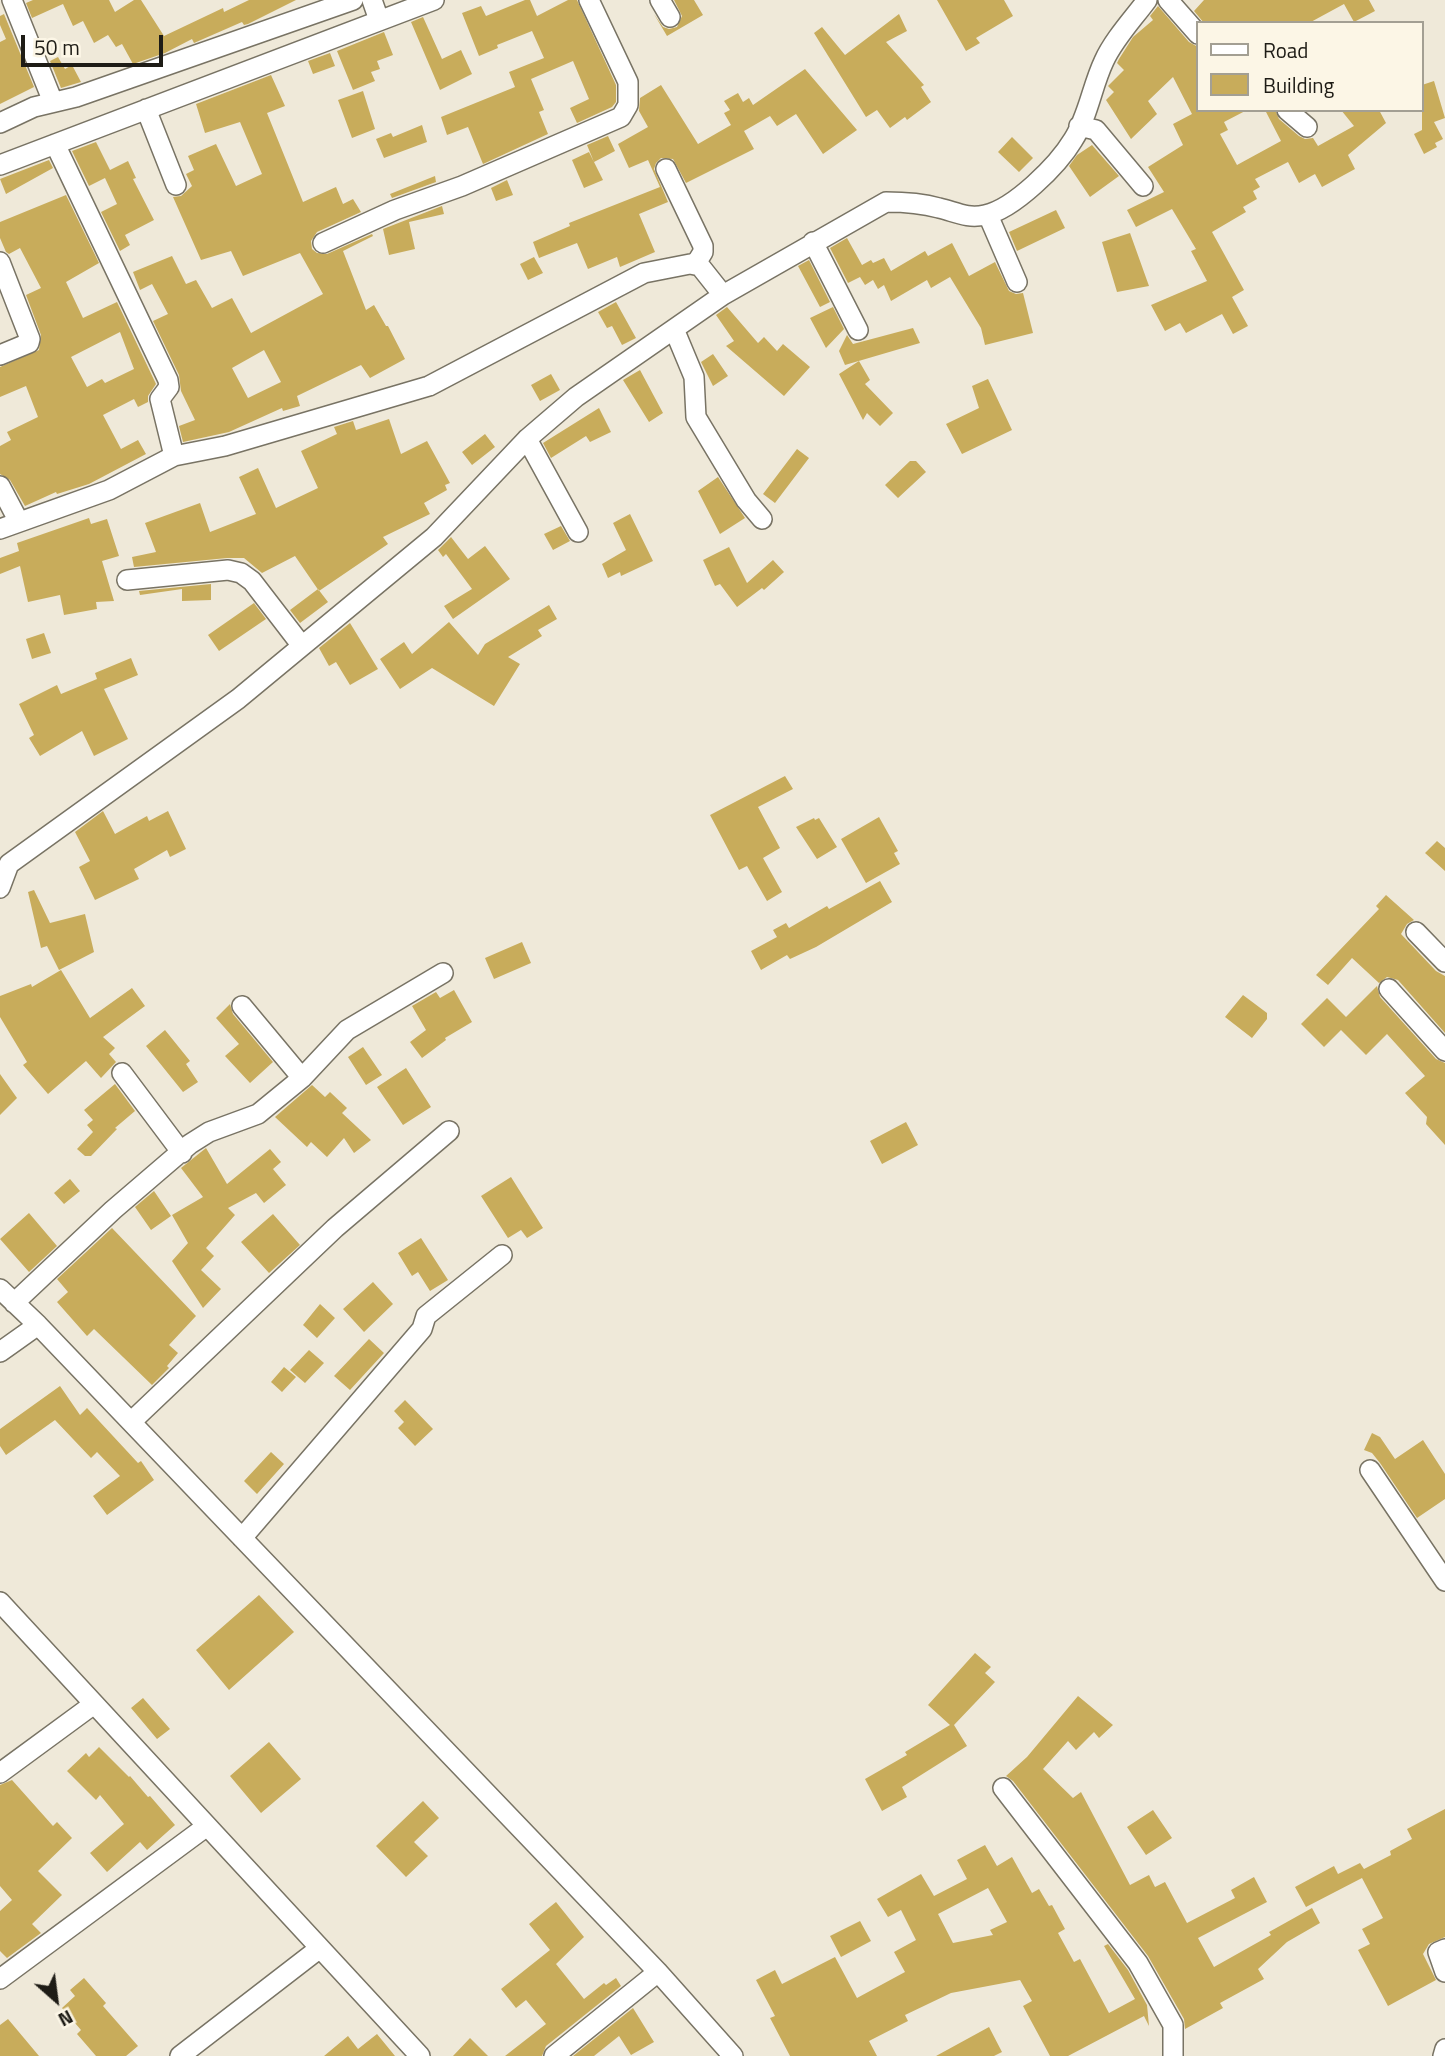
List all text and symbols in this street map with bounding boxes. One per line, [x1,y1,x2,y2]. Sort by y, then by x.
scale bar [24,21,166,65]
legend [1196,21,1424,112]
text: 50 m [34,31,80,63]
text: Road [1263,34,1308,66]
text: Building [1263,69,1334,101]
north arrow [21,1965,91,2035]
text: N [53,2003,79,2035]

